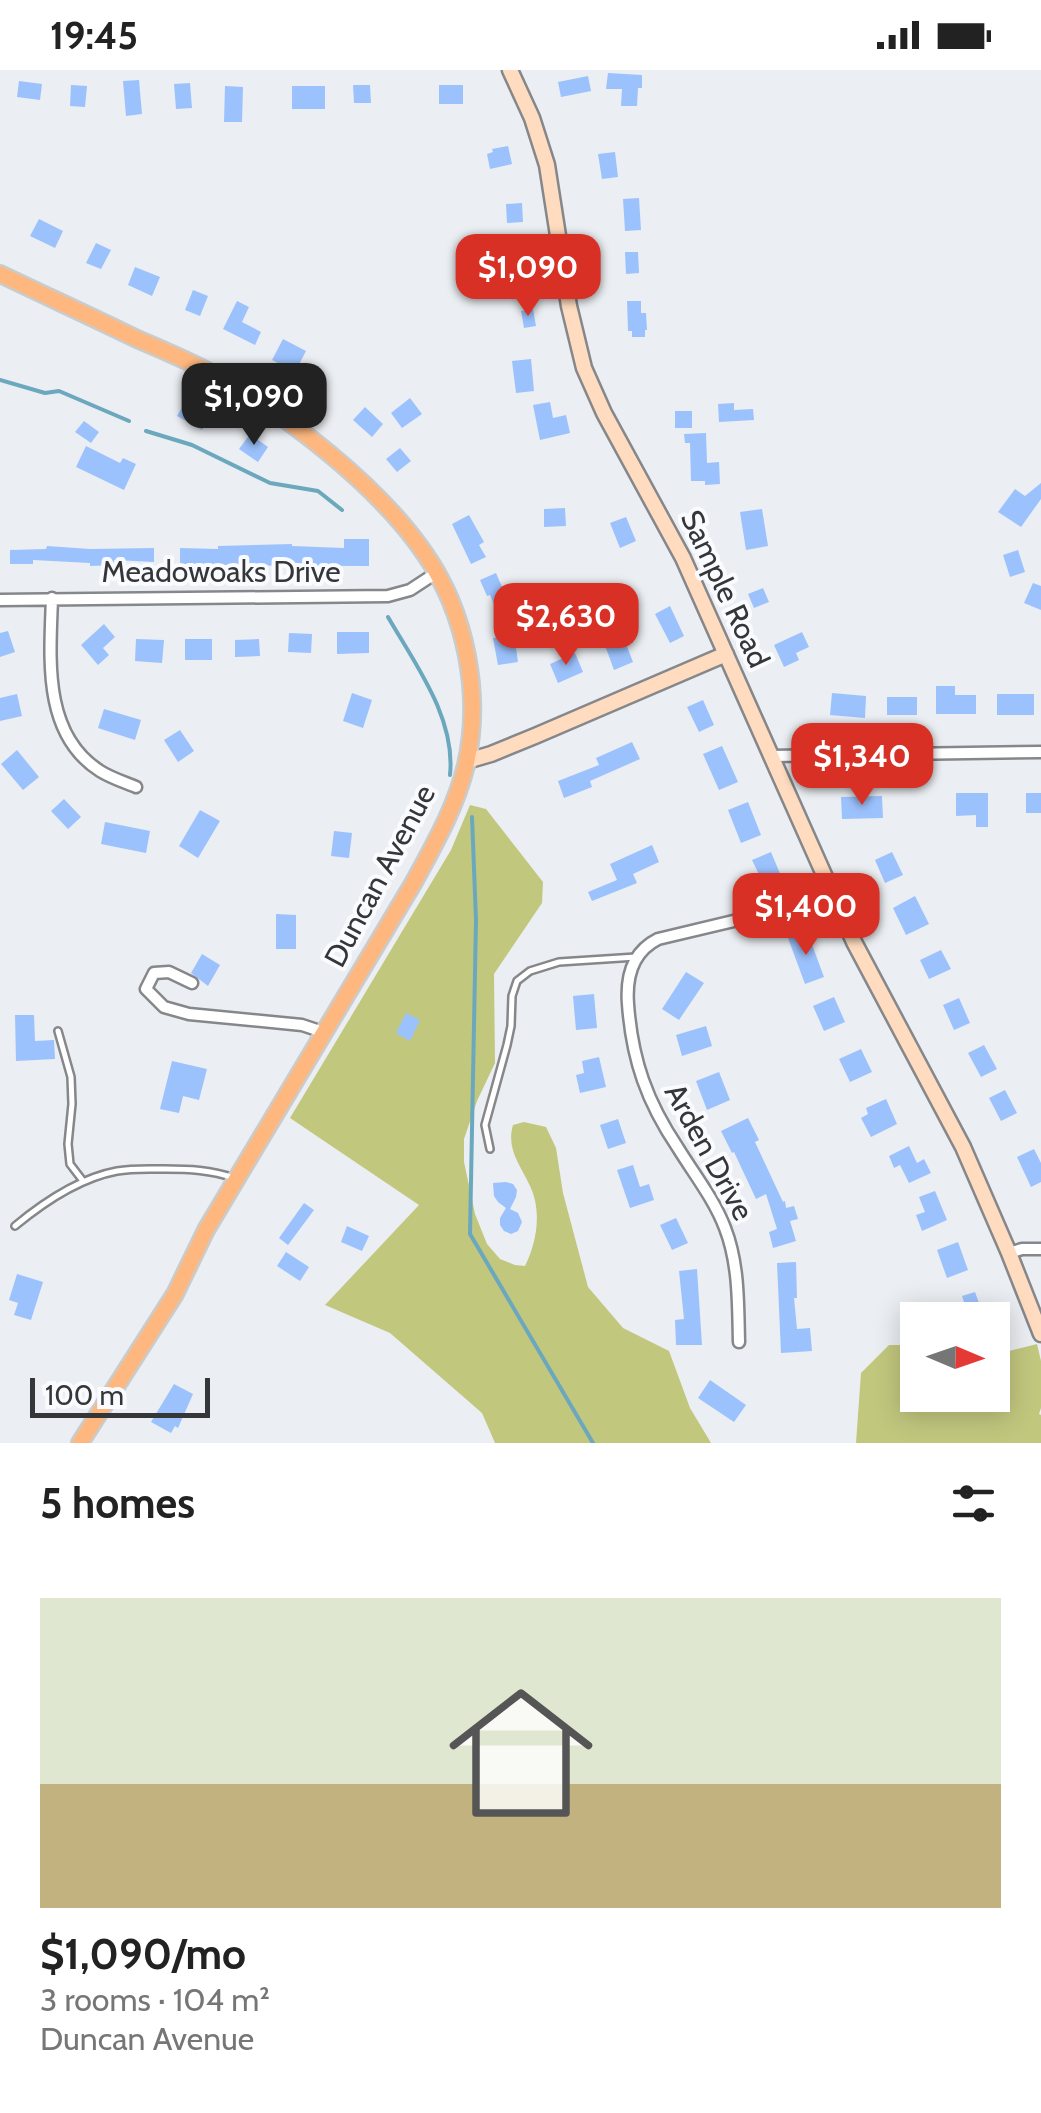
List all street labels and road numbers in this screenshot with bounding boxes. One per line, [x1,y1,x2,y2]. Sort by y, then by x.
street label: Sample Road [673,504,778,673]
street label: Meadowoaks Drive [101,553,341,590]
street label: Duncan Avenue [316,778,443,973]
street label: Arden Drive [657,1077,762,1227]

